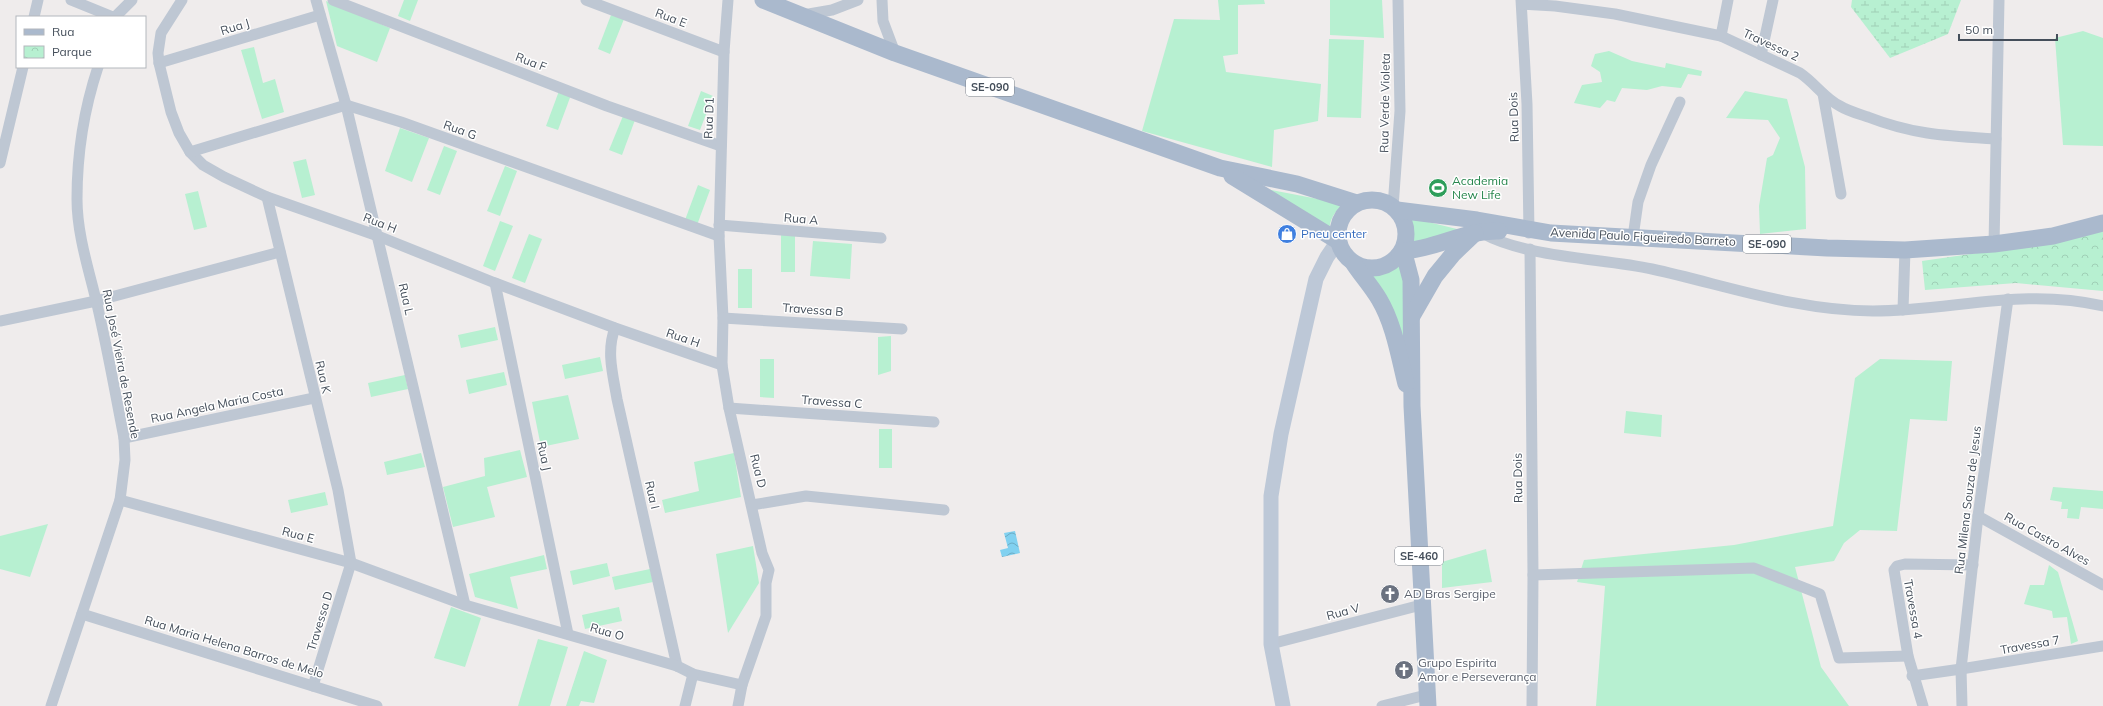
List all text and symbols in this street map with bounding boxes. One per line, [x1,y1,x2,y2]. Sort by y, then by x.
street label: Rua E [653,5,689,30]
street label: Rua J [219,15,251,38]
legend [16,16,146,68]
scale bar [1959,16,2057,42]
text: 50 m [1965,22,1993,37]
text: Rua [52,24,74,39]
street label: Travessa 2 [1741,25,1802,64]
text: Parque [52,44,92,59]
street label: Rua F [513,49,549,74]
street label: Rua Verde Violeta [1376,53,1393,153]
road number: SE-090 [966,78,1014,96]
street label: Rua Dois [1505,92,1522,142]
street label: Rua D1 [700,97,717,139]
street label: Rua G [441,117,479,142]
place label: Academia New Life [1452,173,1508,202]
sports icon: Academia New Life [1427,177,1449,199]
street label: Rua H [361,209,399,236]
street label: Rua A [783,210,819,227]
shop icon: Pneu center [1276,223,1298,245]
street label: Avenida Paulo Figueiredo Barreto [1550,224,1736,249]
place label: Pneu center [1301,226,1367,241]
road number: SE-090 [1743,235,1791,253]
street label: Rua L [396,282,418,317]
street label: Rua José Vieira de Resende [100,288,143,440]
street label: Travessa B [782,300,844,319]
street label: Rua H [664,325,702,350]
street label: Rua K [312,359,335,395]
street label: Rua Angela Maria Costa [149,383,285,426]
street label: Travessa C [801,392,863,411]
street label: Rua Milena Souza de Jesus [1951,425,1984,575]
street label: Rua J [534,440,555,472]
street label: Rua D [747,452,770,489]
street label: Rua Dois [1510,453,1525,503]
street label: Rua I [642,479,663,511]
street label: Rua Castro Alves [2002,509,2093,568]
street label: Rua E [280,523,316,546]
road number: SE-460 [1395,547,1443,565]
street label: Travessa 4 [1901,578,1926,640]
church icon: AD Bras Sergipe [1379,583,1401,605]
place label: AD Bras Sergipe [1404,586,1496,601]
street label: Travessa D [303,589,336,653]
street label: Rua V [1325,600,1362,623]
street label: Rua Maria Helena Barros de Melo [143,612,326,681]
street label: Rua O [588,620,626,644]
street label: Travessa 7 [1999,632,2061,657]
place label: Grupo Espirita Amor e Perseverança [1418,655,1537,684]
church icon: Grupo Espirita Amor e Perseverança [1393,659,1415,681]

